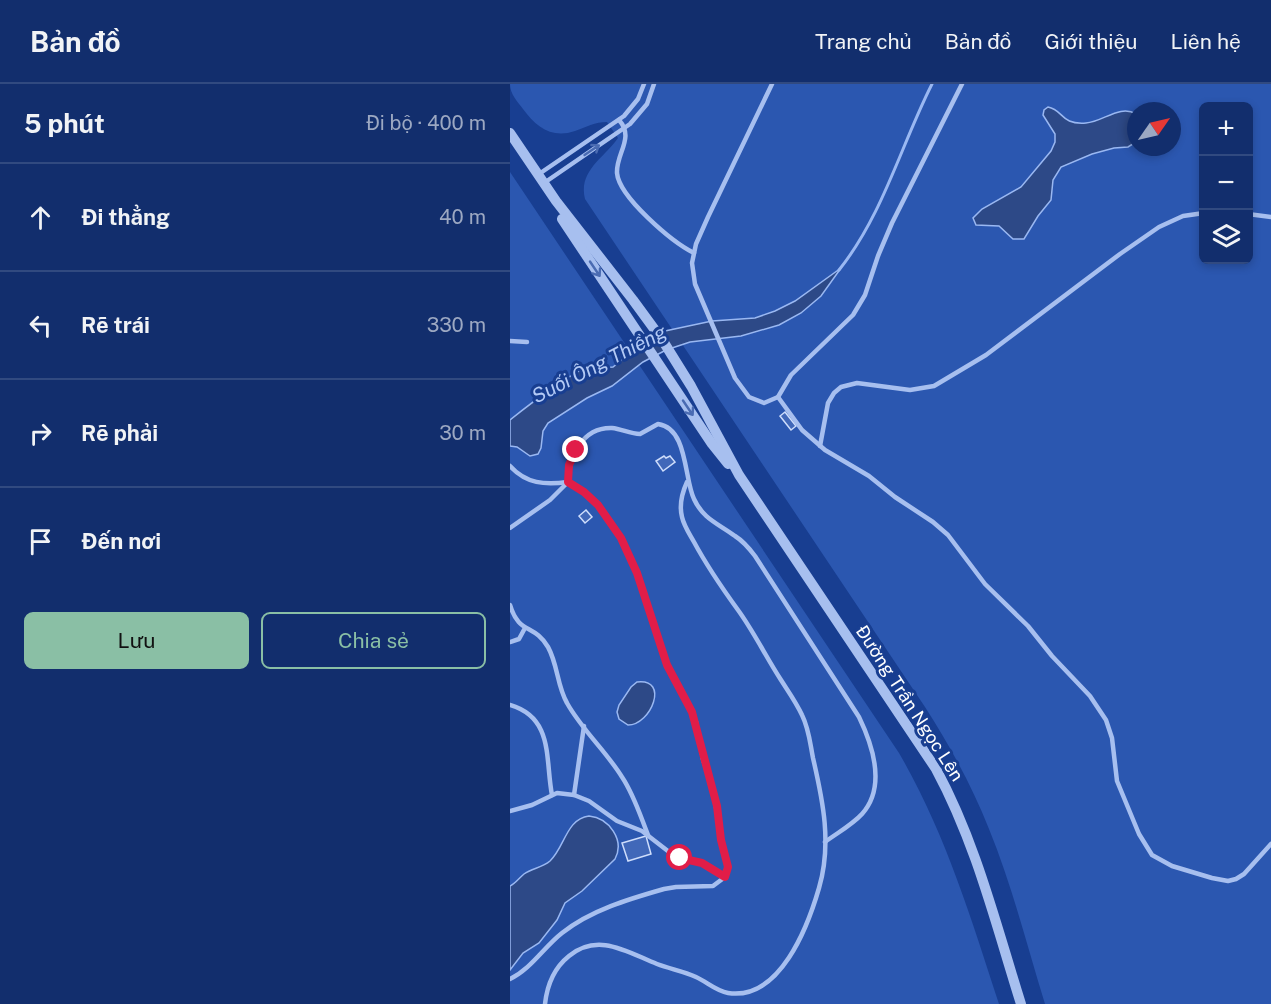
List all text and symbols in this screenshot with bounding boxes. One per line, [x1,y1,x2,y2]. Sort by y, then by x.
text: Bản đồ [30,25,121,58]
text: Trang chủ [815,29,912,54]
text: Bản đồ [945,29,1012,54]
text: Giới thiệu [1045,29,1138,54]
text: Liên hệ [1171,29,1241,54]
north arrow [1127,102,1181,156]
map controls [1199,102,1253,264]
button: + [1199,102,1253,156]
text: 5 phút [24,108,105,139]
text: Đi bộ · 400 m [366,111,486,135]
one-way arrow [583,144,600,156]
button: − [1199,156,1253,210]
icon: ahead [24,201,57,234]
text: Đi thẳng [81,204,170,230]
text: 40 m [439,205,486,229]
button: layers [1199,210,1253,264]
one-way arrow [589,261,601,277]
icon: left [24,309,57,342]
text: Rẽ trái [81,312,150,338]
text: 330 m [427,313,486,337]
water label: Suối Ông Thiềng [528,320,670,408]
one-way arrow [682,399,694,416]
icon: right [24,417,57,450]
text: Rẽ phải [81,420,158,446]
text: 30 m [439,421,486,445]
route end [562,436,588,462]
icon: arrive [24,525,57,558]
text: Đến nơi [81,528,161,554]
button: Lưu [24,612,249,669]
button: Chia sẻ [261,612,486,669]
street label: Đường Trần Ngọc Lên [852,621,968,785]
route start [666,844,692,870]

